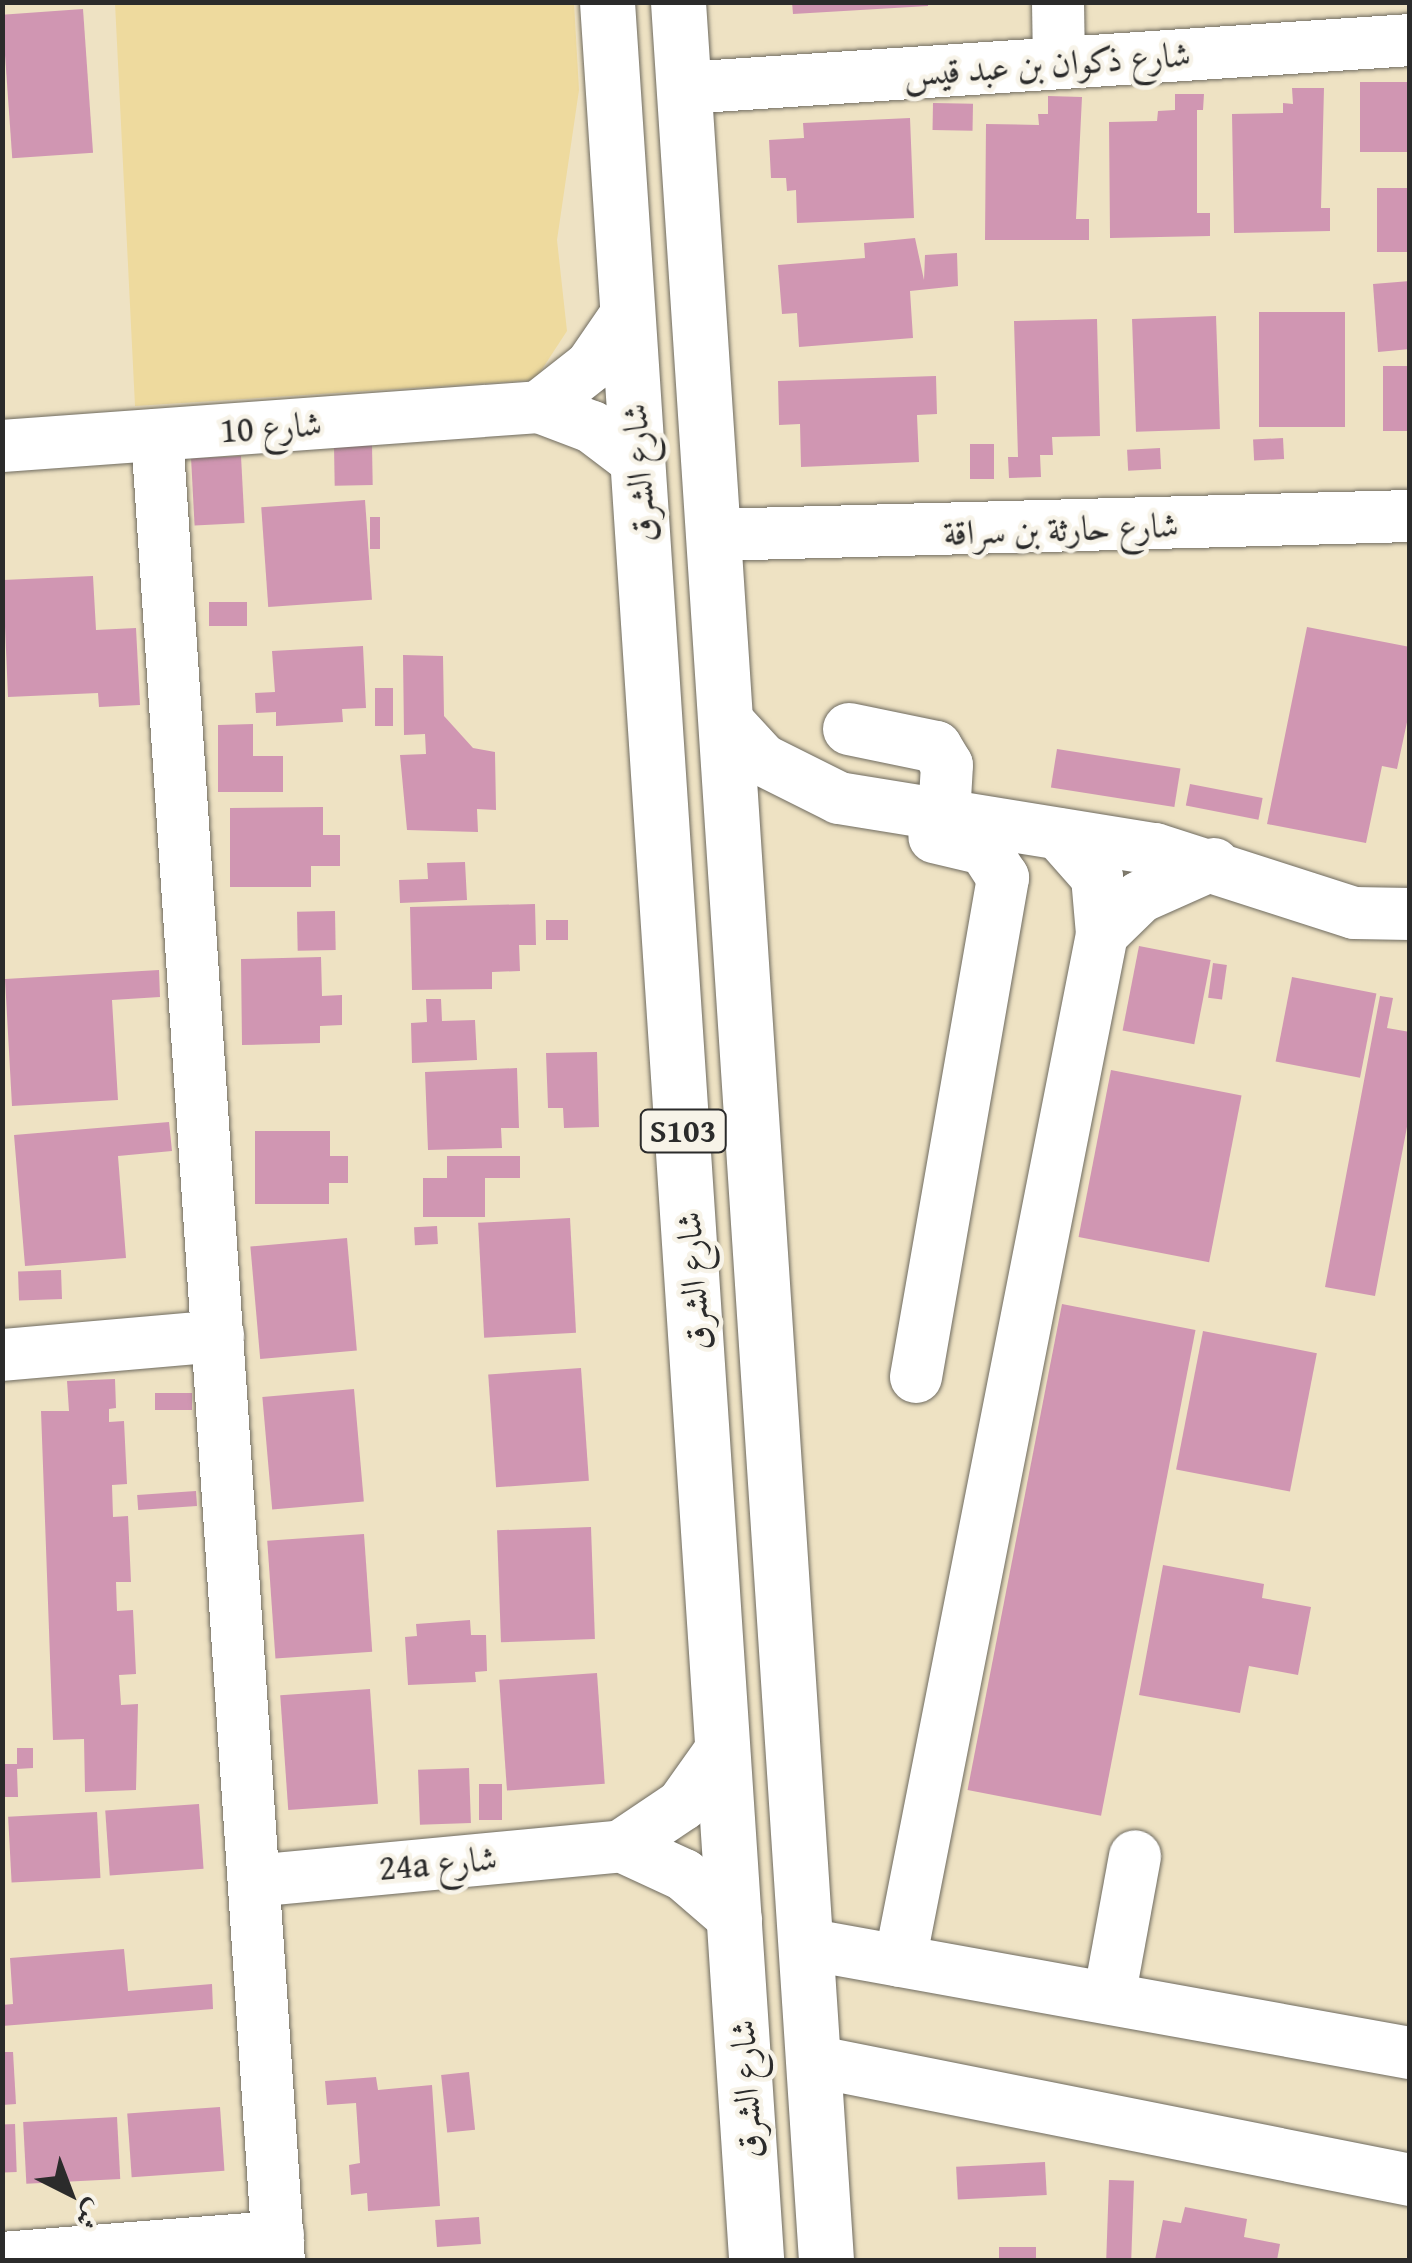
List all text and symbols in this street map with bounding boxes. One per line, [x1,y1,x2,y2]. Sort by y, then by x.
street label: شارع ذكوان بن عبد قيس [902,33,1192,95]
street label: شارع 10 [219,402,323,452]
street label: شارع الشرق [613,402,665,544]
street label: شارع حارثة بن سراقة [942,504,1180,554]
road number: S103 [638,1104,728,1158]
street label: شارع الشرق [667,1210,719,1352]
street label: 24a شارع [377,1837,499,1889]
street label: شارع الشرق [721,2019,771,2159]
north arrow [20,2143,120,2243]
text: ش [66,2191,114,2240]

